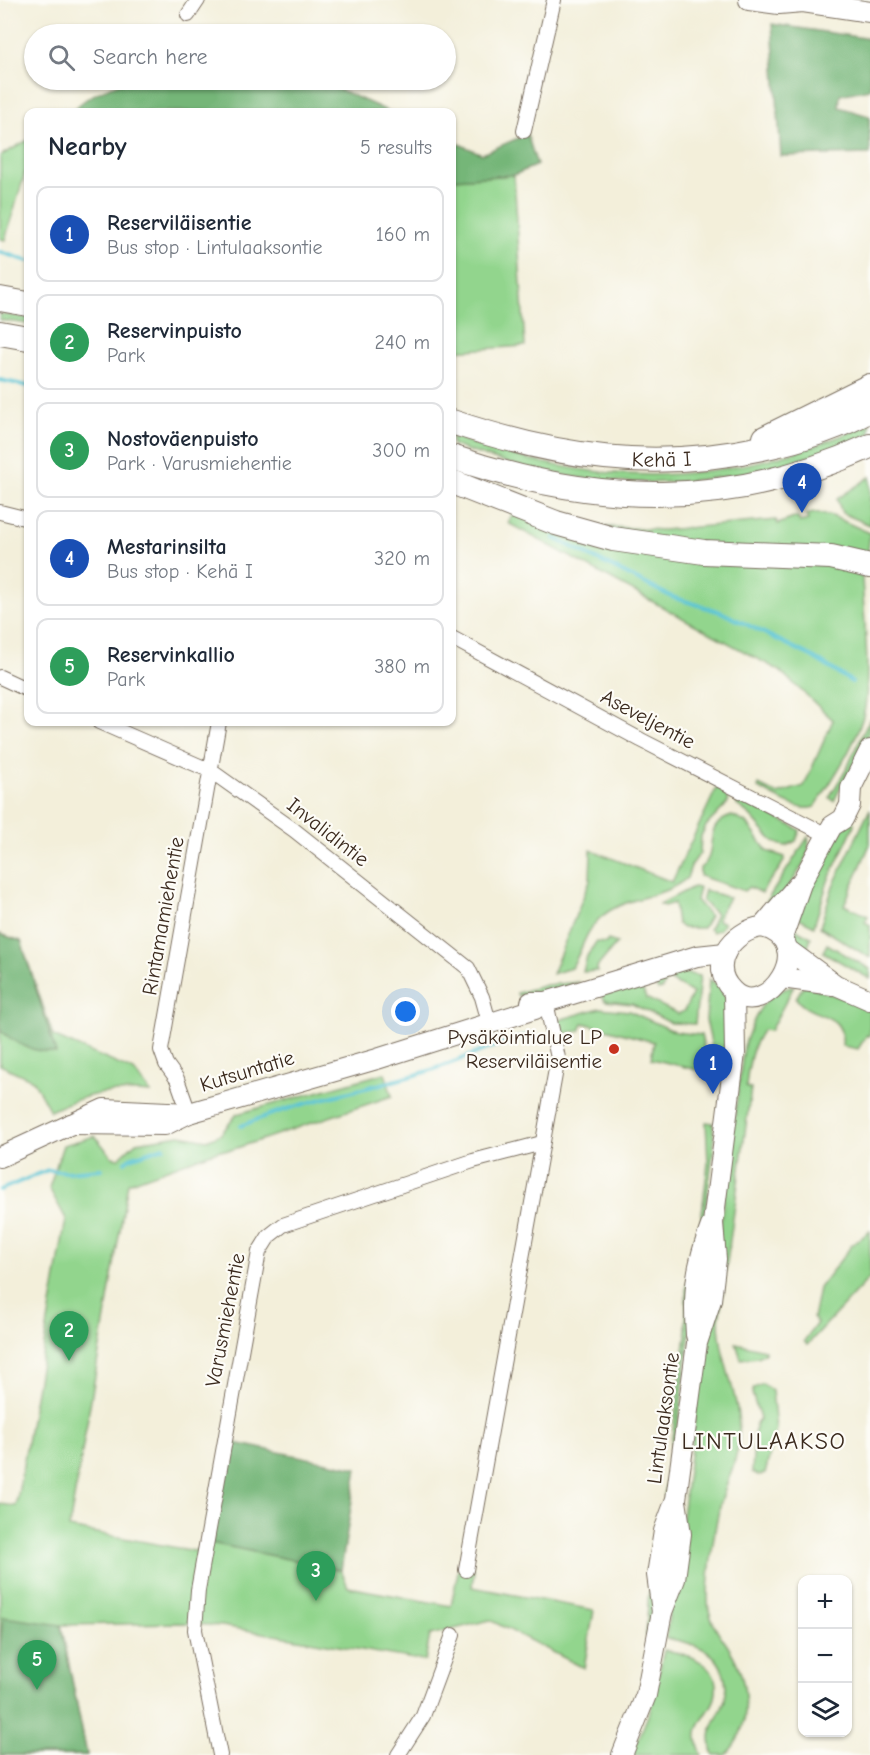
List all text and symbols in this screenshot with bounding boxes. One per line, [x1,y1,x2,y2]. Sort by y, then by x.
search box [24,24,456,90]
icon: search [45,41,78,74]
text: Search here [93,44,208,70]
text: Nearby [48,132,127,162]
text: 5 results [360,136,432,159]
text: Reserviläisentie [107,210,252,236]
text: 1 [66,223,73,246]
text: 160 m [376,223,430,246]
text: Bus stop · Lintulaaksontie [107,236,323,259]
text: Reservinpuisto [107,318,242,344]
text: 2 [65,331,74,354]
text: 240 m [375,331,430,354]
text: Park [107,344,145,367]
text: Nostoväenpuisto [107,426,259,452]
text: 3 [65,439,74,462]
text: 300 m [372,439,430,462]
street label: Kehä I [631,446,692,472]
text: Park · Varusmiehentie [107,452,292,475]
pin: 4 [782,464,822,513]
text: Mestarinsilta [107,534,227,560]
text: 4 [65,547,74,570]
text: 320 m [374,547,430,570]
text: Bus stop · Kehä I [107,560,253,583]
text: Reservinkallio [107,642,235,668]
text: 5 [64,655,75,678]
text: 380 m [374,655,430,678]
text: Park [107,668,145,691]
street label: Aseveljentie [597,684,699,754]
street label: Invalidintie [282,793,374,871]
street label: Rintamamiehentie [137,835,189,997]
your location [391,997,420,1026]
place label: Pysäköintialue LP Reserviläisentie [447,1025,602,1073]
marker: Pysäköintialue LP Reserviläisentie [607,1042,621,1056]
pin: 1 [694,1044,732,1094]
street label: Kutsuntatie [197,1045,297,1097]
street label: Varusmiehentie [200,1251,250,1389]
pin: 2 [50,1312,88,1361]
street label: Lintulaaksontie [642,1351,684,1485]
district label: LINTULAAKSO [682,1427,846,1455]
pin: 3 [296,1552,336,1601]
map controls [798,1575,852,1737]
button: + [798,1575,852,1629]
button: − [798,1629,852,1683]
pin: 5 [18,1640,57,1690]
button: layers [798,1683,852,1737]

